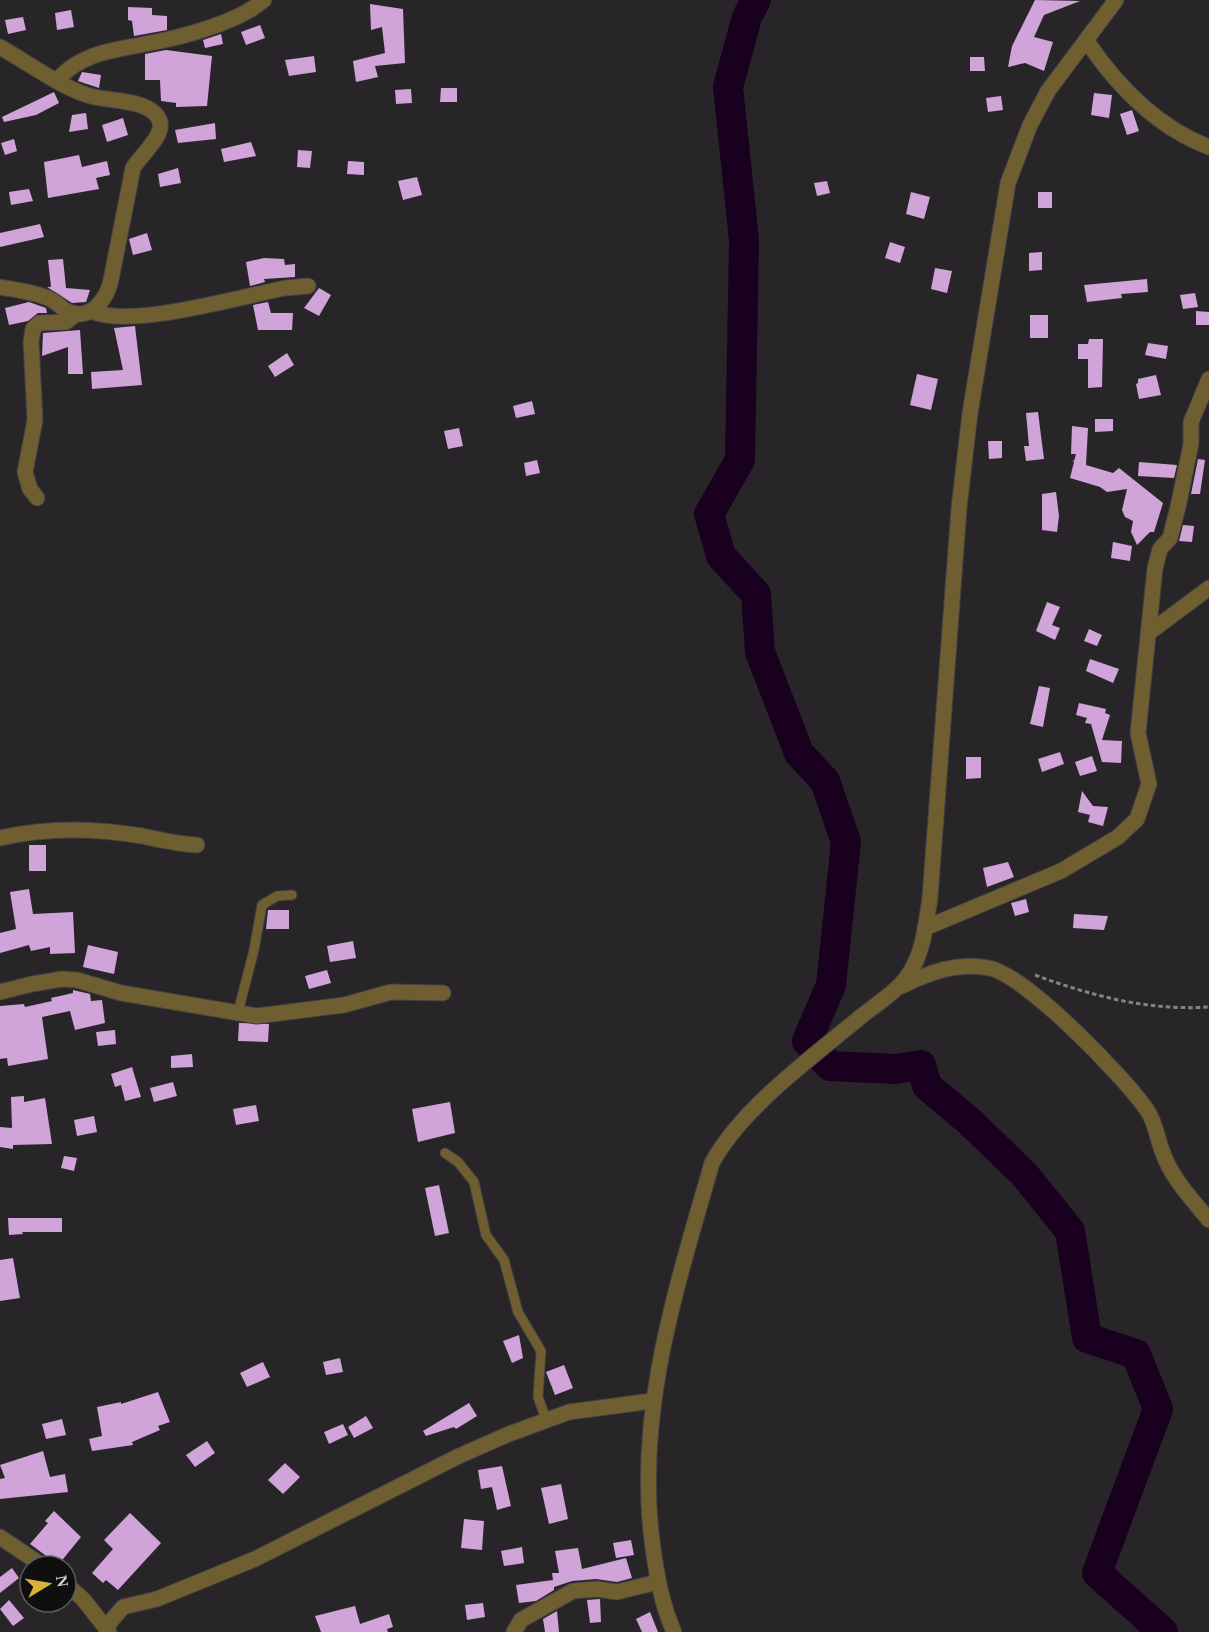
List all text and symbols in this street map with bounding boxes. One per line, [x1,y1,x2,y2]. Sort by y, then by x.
north arrow [18,1554,78,1614]
text: N [53,1574,72,1589]

